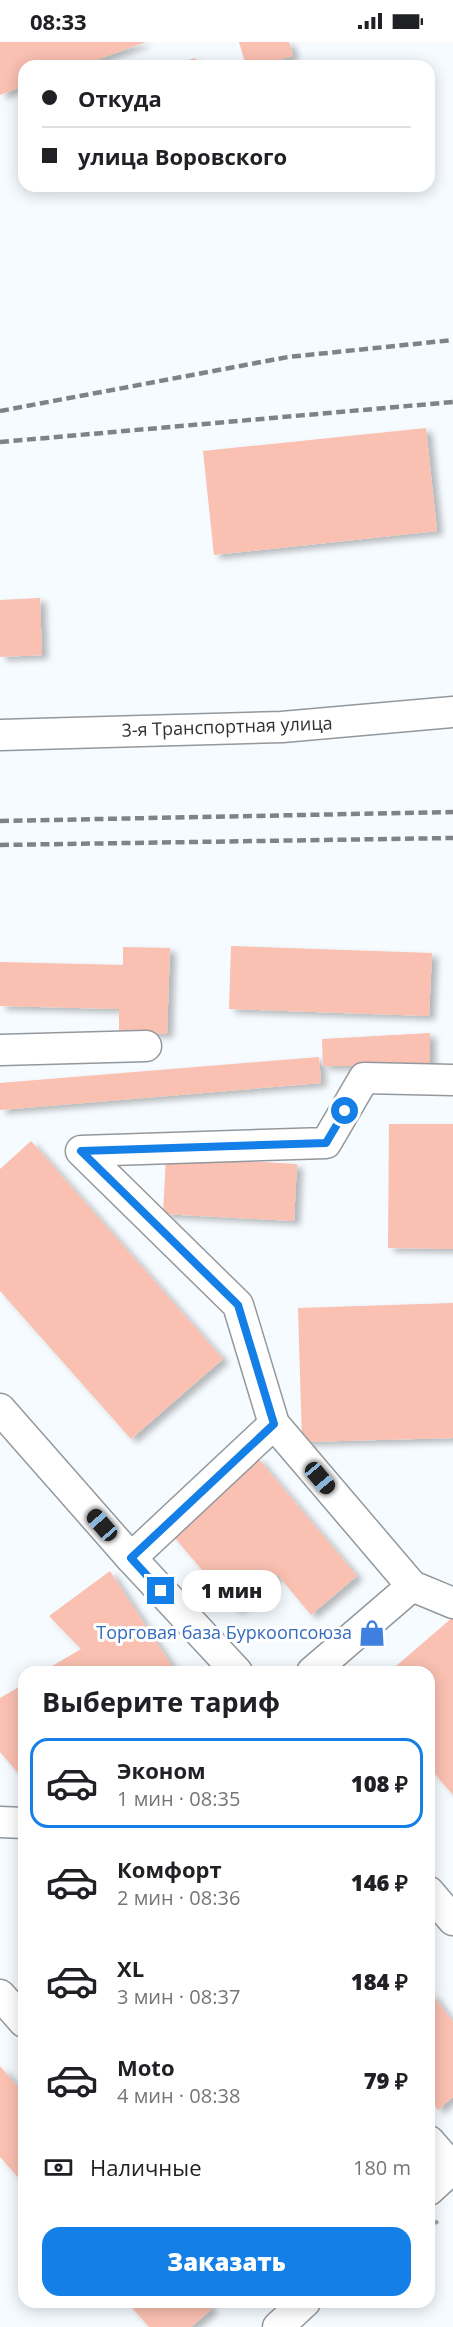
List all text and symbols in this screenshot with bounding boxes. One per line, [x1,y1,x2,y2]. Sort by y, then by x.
text: 08:33 [30,6,87,36]
text: Откуда [78,83,162,113]
text: улица Воровского [78,141,287,171]
street label: 3-я Транспортная улица [121,710,333,742]
route start [331,1097,358,1124]
car [302,1458,338,1498]
car [83,1506,121,1544]
callout: 1 мин [182,1570,281,1612]
route end [147,1577,174,1604]
text: 1 мин [201,1577,262,1604]
shop icon: Торговая база Буркоопсоюза [357,1618,387,1648]
place label: Торговая база Буркоопсоюза [96,1620,352,1644]
text: Выберите тариф [42,1683,280,1720]
text: Эконом [117,1755,206,1785]
icon: car [45,1756,99,1810]
text: 108 ₽ [351,1768,408,1798]
text: 1 мин · 08:35 [117,1785,240,1812]
text: Комфорт [117,1854,222,1884]
icon: car [45,1855,99,1909]
text: 146 ₽ [351,1867,408,1897]
text: 2 мин · 08:36 [117,1884,240,1911]
text: XL [117,1953,144,1983]
icon: car [45,1954,99,2008]
text: 184 ₽ [351,1966,408,1996]
text: 3 мин · 08:37 [117,1983,240,2010]
text: Moto [117,2052,175,2082]
icon: car [45,2053,99,2107]
text: 79 ₽ [364,2065,408,2095]
text: 4 мин · 08:38 [117,2082,240,2109]
icon: cash [42,2151,75,2184]
text: Наличные [90,2152,202,2182]
text: 180 m [353,2154,411,2181]
button: Заказать [42,2227,411,2296]

